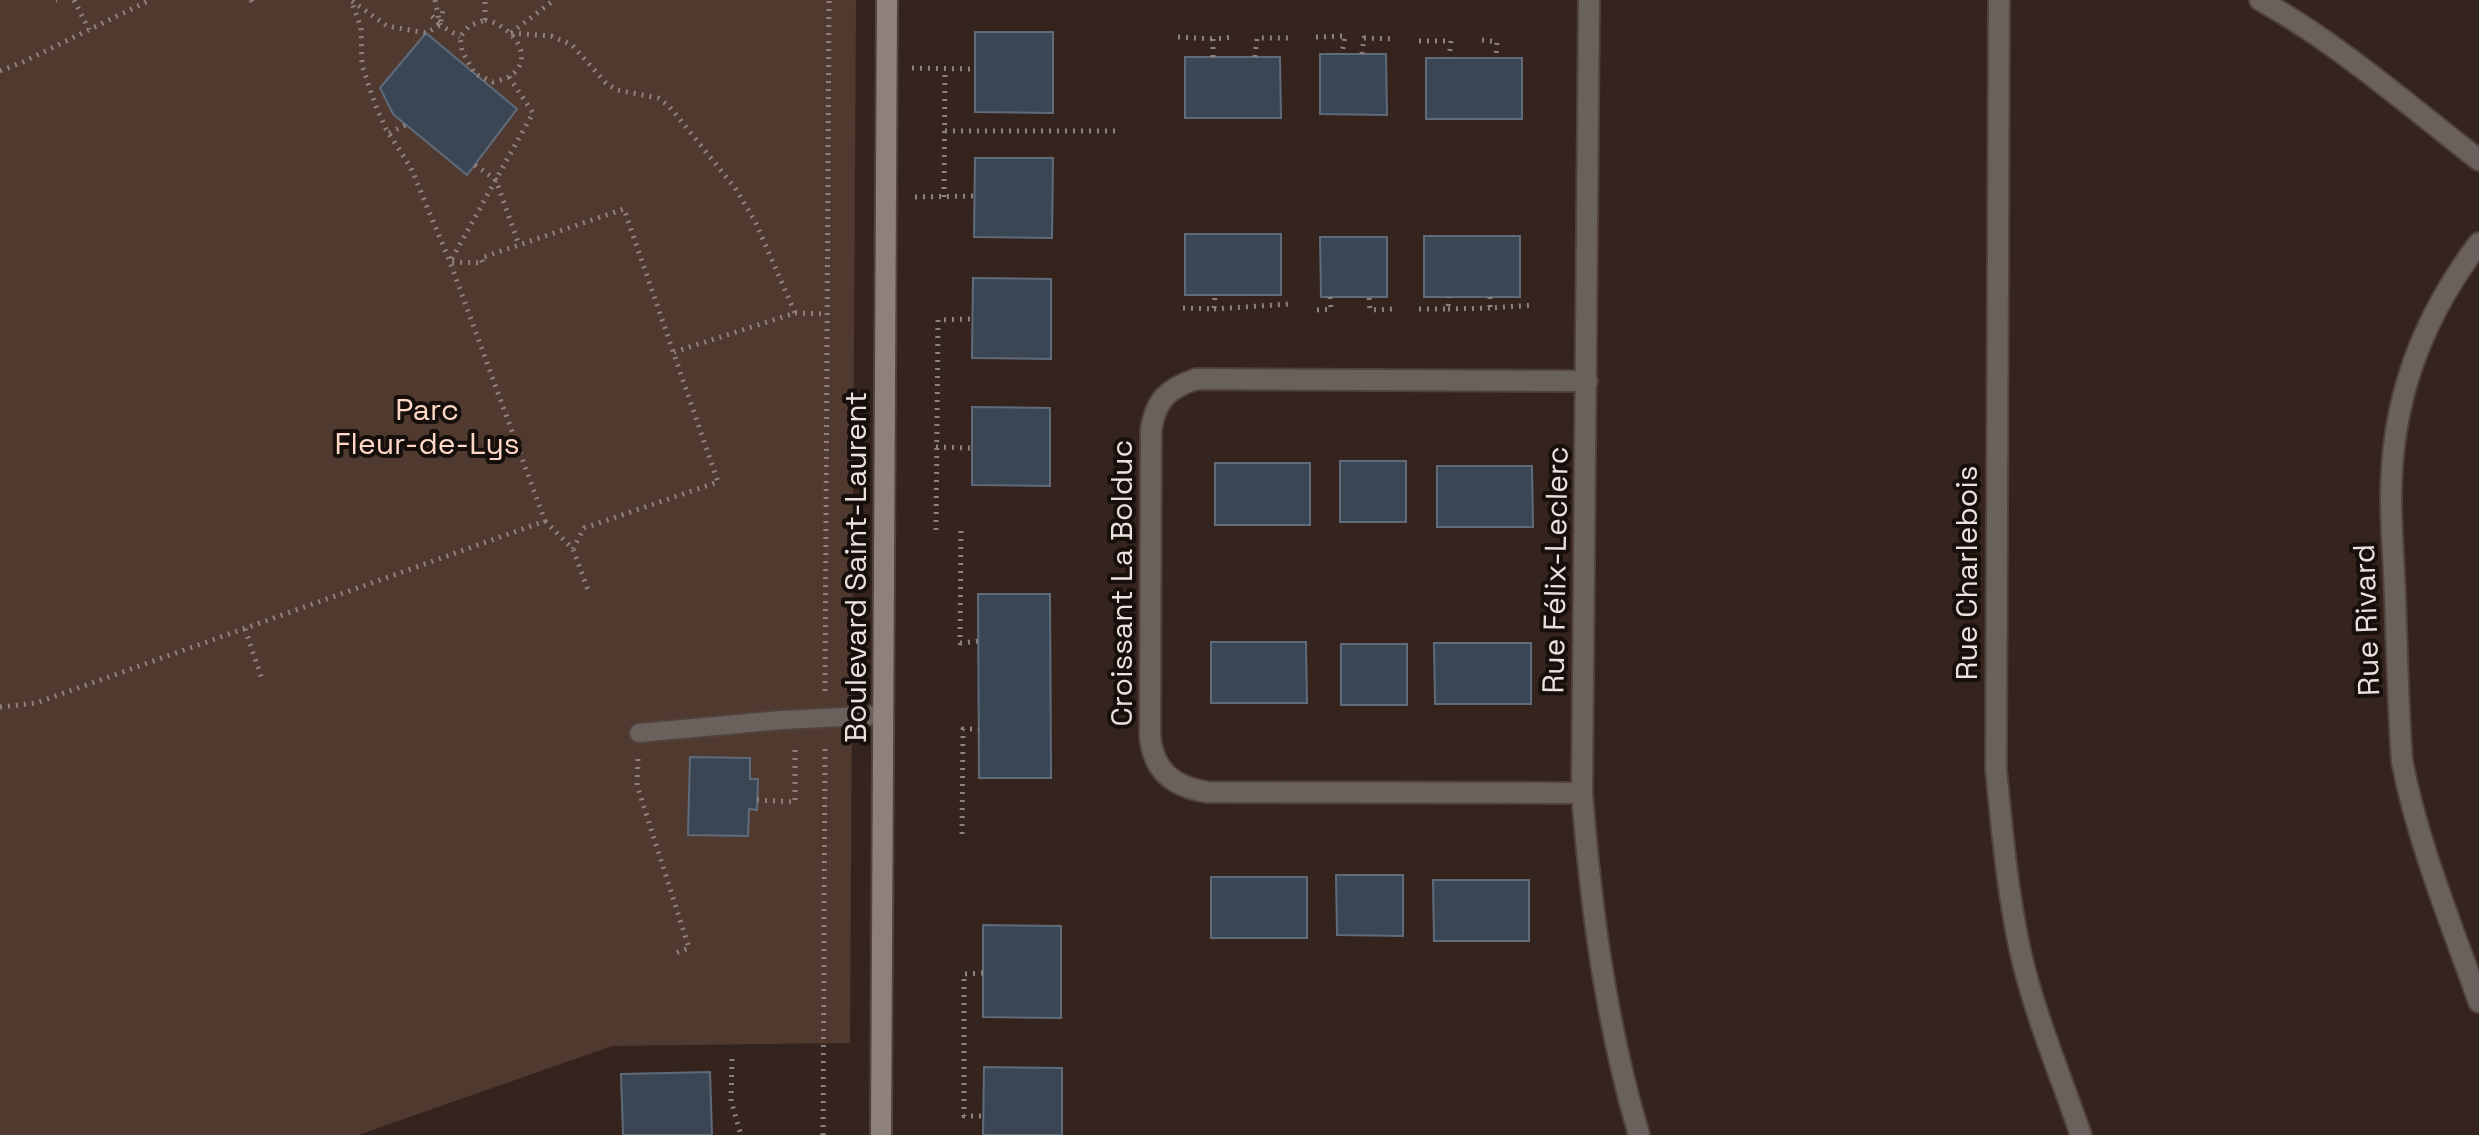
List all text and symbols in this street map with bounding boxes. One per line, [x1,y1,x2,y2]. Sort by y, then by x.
park label: Parc Fleur-de-Lys [334,390,520,463]
street label: Boulevard Saint-Laurent [836,391,875,743]
street label: Croissant La Bolduc [1102,440,1141,726]
street label: Rue Félix-Leclerc [1533,446,1577,694]
street label: Rue Charlebois [1947,465,1986,681]
street label: Rue Rivard [2344,543,2388,697]

